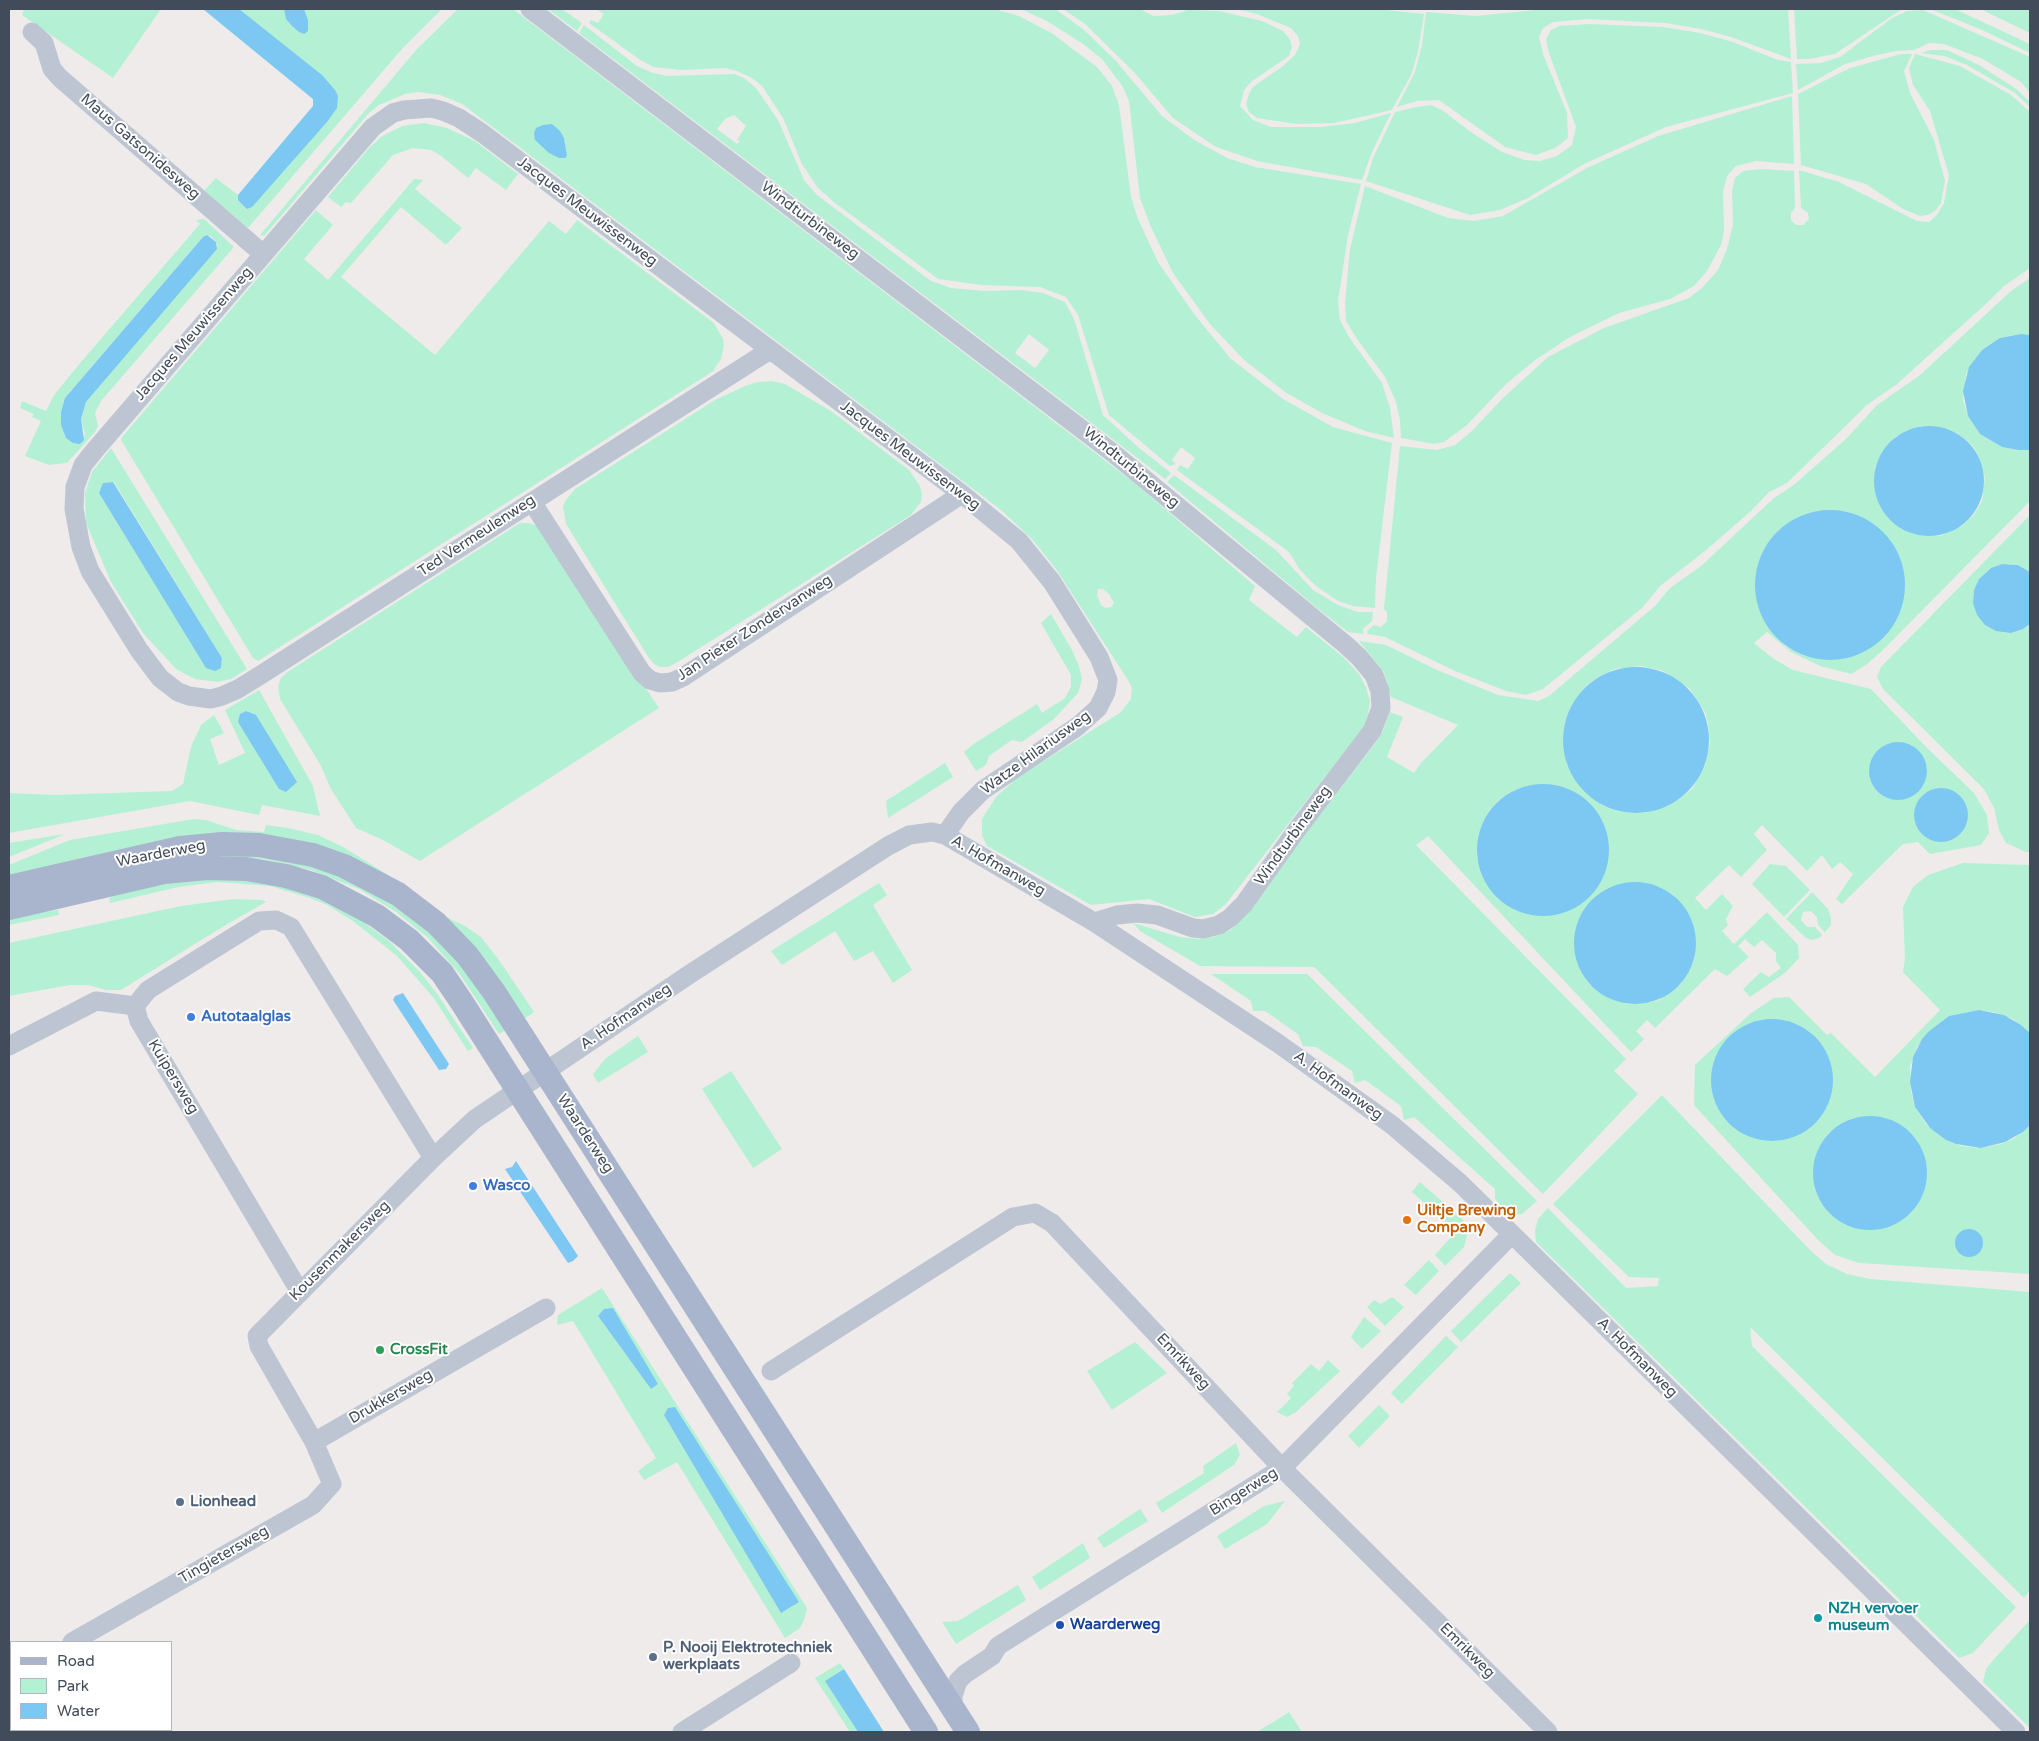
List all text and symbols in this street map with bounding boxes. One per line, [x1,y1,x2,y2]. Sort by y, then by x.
street label: Maus Gatsonidesweg [77,90,203,204]
street label: Jacques Meuwissenweg [513,153,661,271]
street label: Windturbineweg [757,178,863,264]
street label: Jacques Meuwissenweg [131,264,257,404]
street label: Jacques Meuwissenweg [836,397,984,515]
street label: Windturbineweg [1079,424,1183,512]
street label: Ted Vermeulenweg [415,491,539,581]
street label: Jan Pieter Zondervanweg [674,571,836,685]
street label: Watze Hilariusweg [978,707,1094,799]
street label: Windturbineweg [1251,783,1335,889]
street label: A. Hofmanweg [948,832,1048,900]
street label: Waarderweg [115,837,207,871]
street label: A. Hofmanweg [577,980,675,1054]
place label: Autotaalglas [201,1008,291,1026]
marker: Autotaalglas [185,1011,197,1023]
street label: Kuipersweg [144,1037,202,1117]
street label: A. Hofmanweg [1290,1048,1386,1124]
street label: Waarderweg [553,1091,617,1177]
place label: Wasco [483,1177,530,1195]
marker: Wasco [467,1180,479,1192]
street label: Kousenmakersweg [286,1197,394,1305]
place label: Uiltje Brewing Company [1417,1202,1516,1237]
marker: Uiltje Brewing Company [1401,1214,1413,1226]
street label: A. Hofmanweg [1593,1314,1681,1402]
street label: Emrikweg [1152,1330,1214,1394]
place label: CrossFit [390,1341,448,1359]
marker: CrossFit [374,1344,386,1356]
street label: Drukkersweg [346,1366,436,1428]
street label: Bingerweg [1207,1464,1281,1520]
place label: Lionhead [190,1493,256,1511]
marker: Lionhead [174,1496,186,1508]
street label: Tingietersweg [176,1522,272,1588]
place label: NZH vervoer museum [1828,1600,1918,1635]
marker: NZH vervoer museum [1812,1612,1824,1624]
place label: Waarderweg [1070,1616,1160,1634]
marker: Waarderweg [1054,1619,1066,1631]
street label: Emrikweg [1436,1620,1498,1682]
place label: P. Nooij Elektrotechniek werkplaats [663,1639,832,1674]
legend [10,1641,172,1731]
marker: P. Nooij Elektrotechniek werkplaats [647,1651,659,1663]
text: Road [57,1652,95,1670]
text: Park [57,1677,89,1695]
text: Water [57,1702,100,1720]

